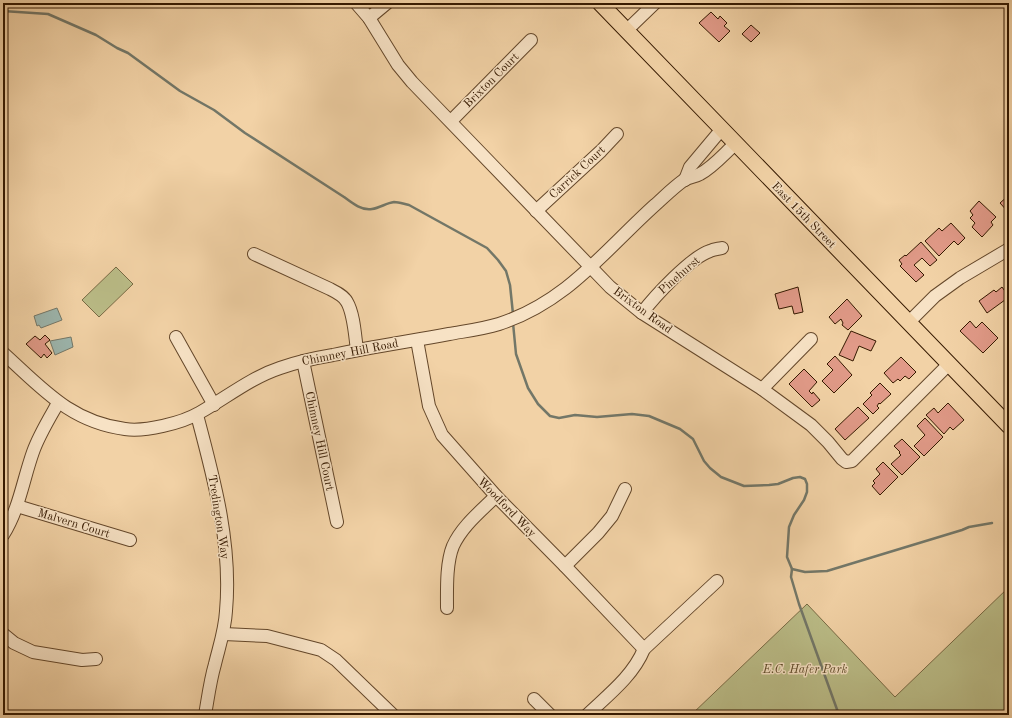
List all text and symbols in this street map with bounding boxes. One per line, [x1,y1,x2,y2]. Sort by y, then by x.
street label: Brixton Court [462,51,521,110]
street label: Carrick Court [547,144,608,201]
street label: East 15th Street [769,180,838,251]
street label: Pinehurst [657,255,703,297]
street label: Brixton Road [611,286,674,336]
street label: Chimney Hill Road [301,338,400,368]
street label: Chimney Hill Court [303,391,335,492]
street label: Tredington Way [205,474,231,561]
street label: Woodford Way [475,475,538,540]
street label: Malvern Court [36,507,111,541]
park label: E.C. Hafer Park [762,664,847,676]

